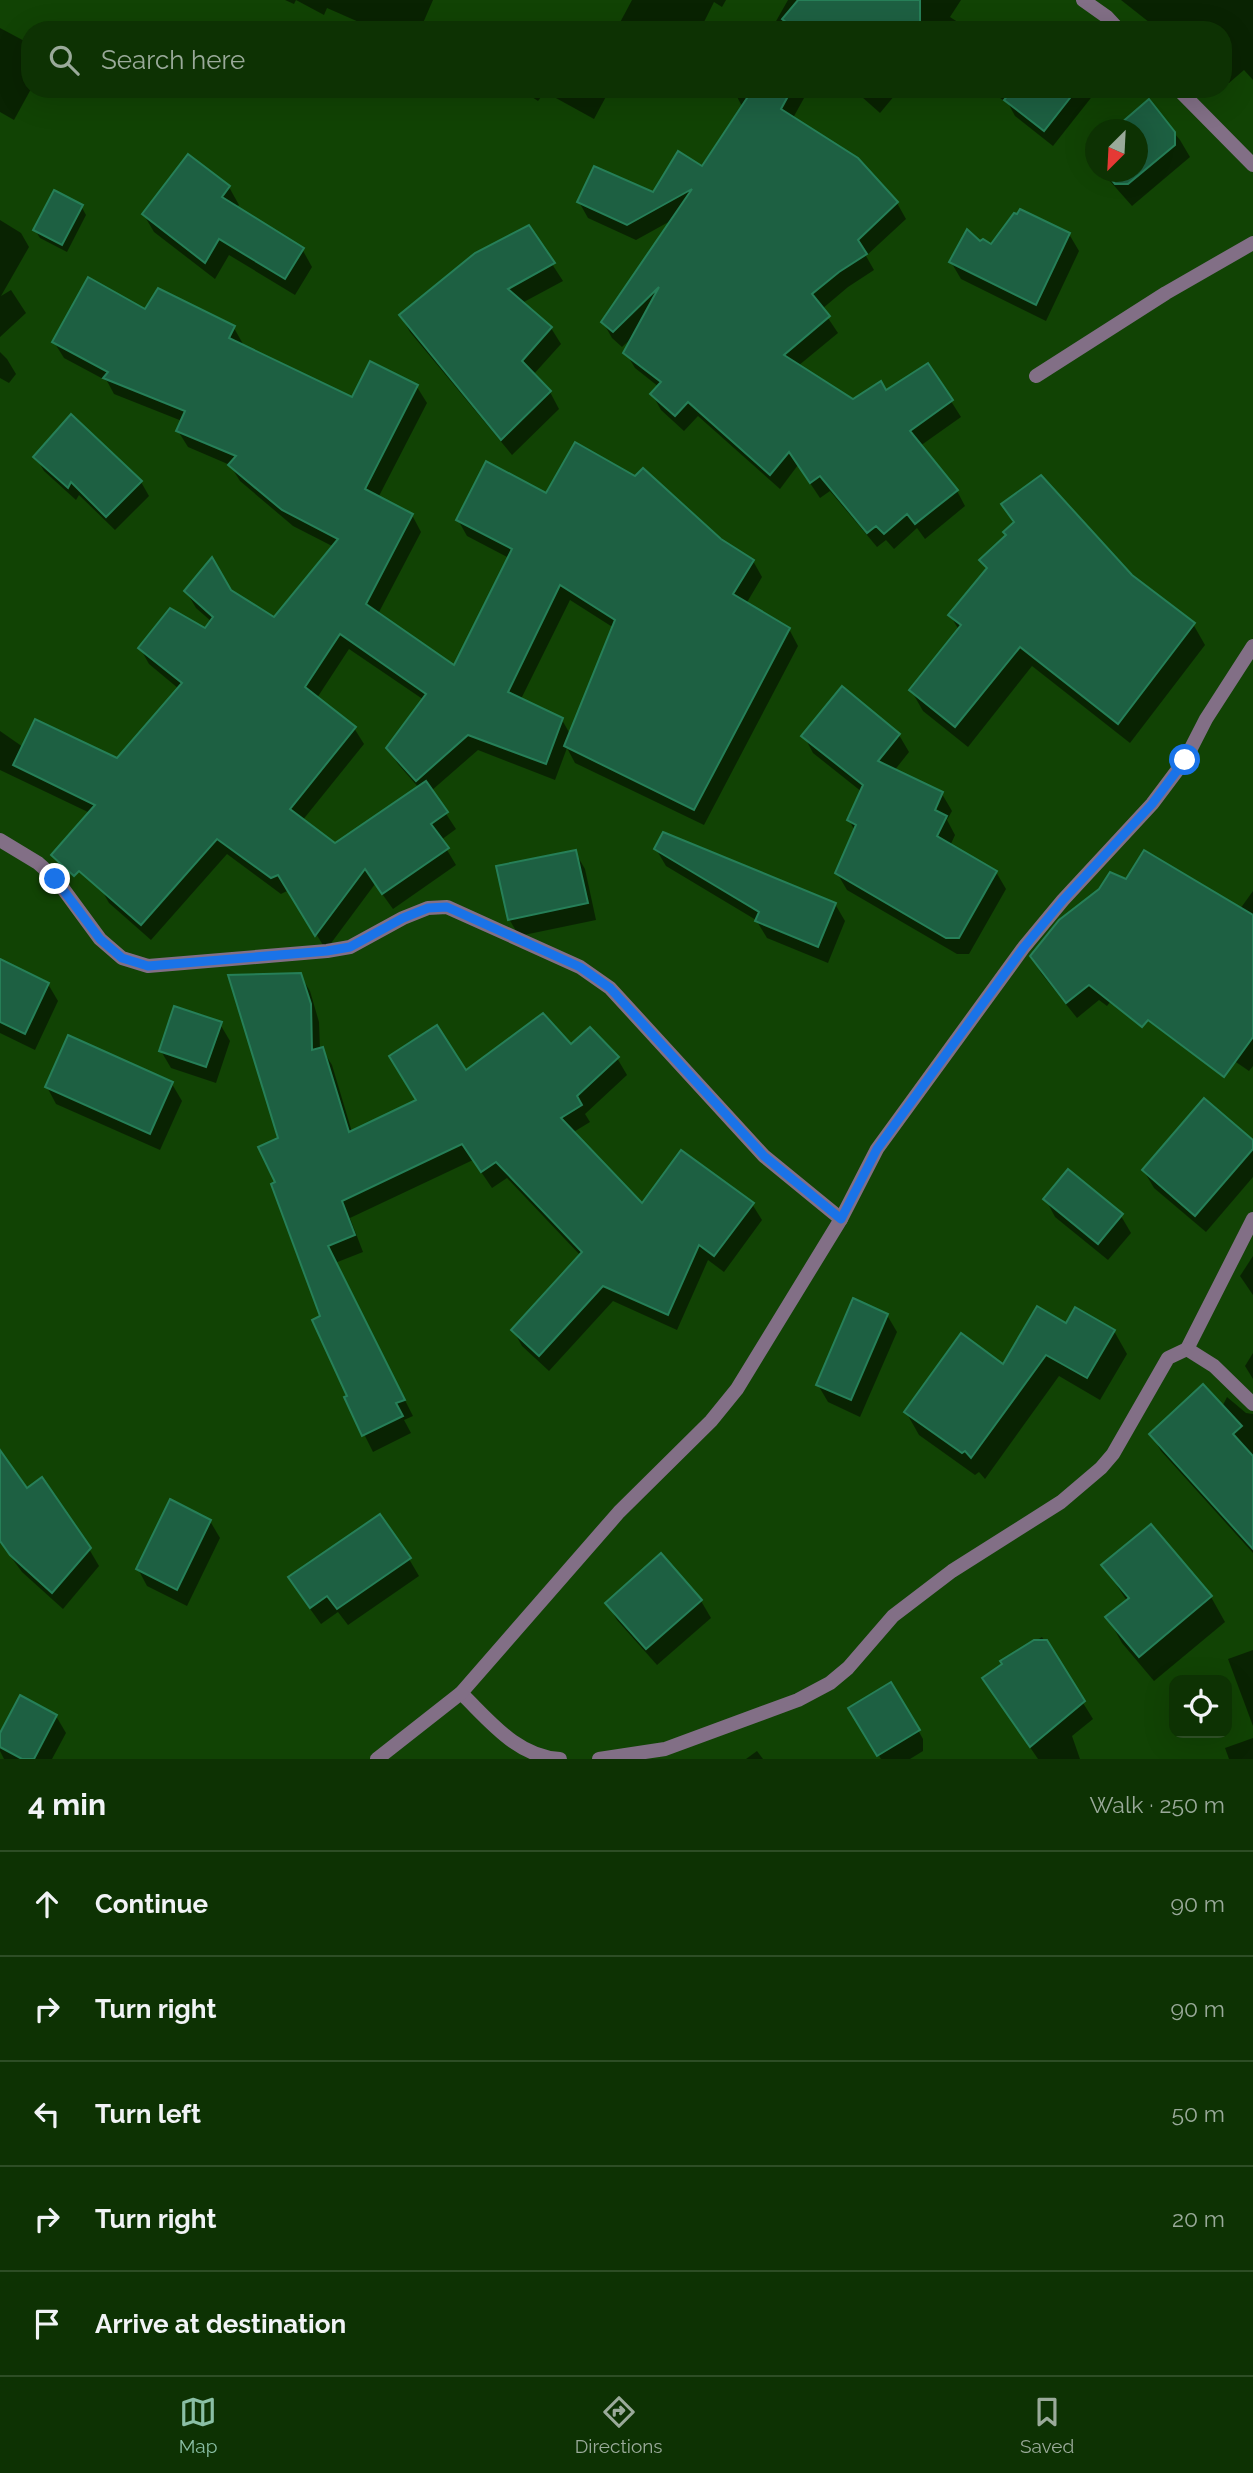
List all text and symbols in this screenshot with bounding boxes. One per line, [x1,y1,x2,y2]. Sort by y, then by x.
search box [21,21,1232,98]
icon: search [45,41,83,79]
text: Search here [101,45,245,75]
north arrow [1085,119,1148,182]
route start [1169,744,1200,775]
route end [39,863,70,894]
map controls [1169,1675,1232,1738]
button: locate [1169,1675,1232,1738]
text: 4 min [28,1787,106,1822]
text: Walk · 250 m [1090,1791,1225,1818]
icon: ahead [28,1885,66,1923]
text: Continue [95,1889,208,1919]
text: 90 m [1170,1890,1225,1917]
icon: right [28,1990,66,2028]
text: Turn right [95,1994,216,2024]
text: 90 m [1170,1995,1225,2022]
icon: left [28,2095,66,2133]
text: Turn left [95,2099,201,2129]
text: 50 m [1171,2100,1225,2127]
icon: right [28,2200,66,2238]
text: Turn right [95,2204,216,2234]
text: 20 m [1172,2205,1225,2232]
icon: arrive [28,2305,66,2343]
text: Arrive at destination [95,2309,346,2339]
tab: Map [179,2393,217,2457]
tab: Directions [575,2393,663,2457]
tab: Saved [1020,2393,1074,2457]

